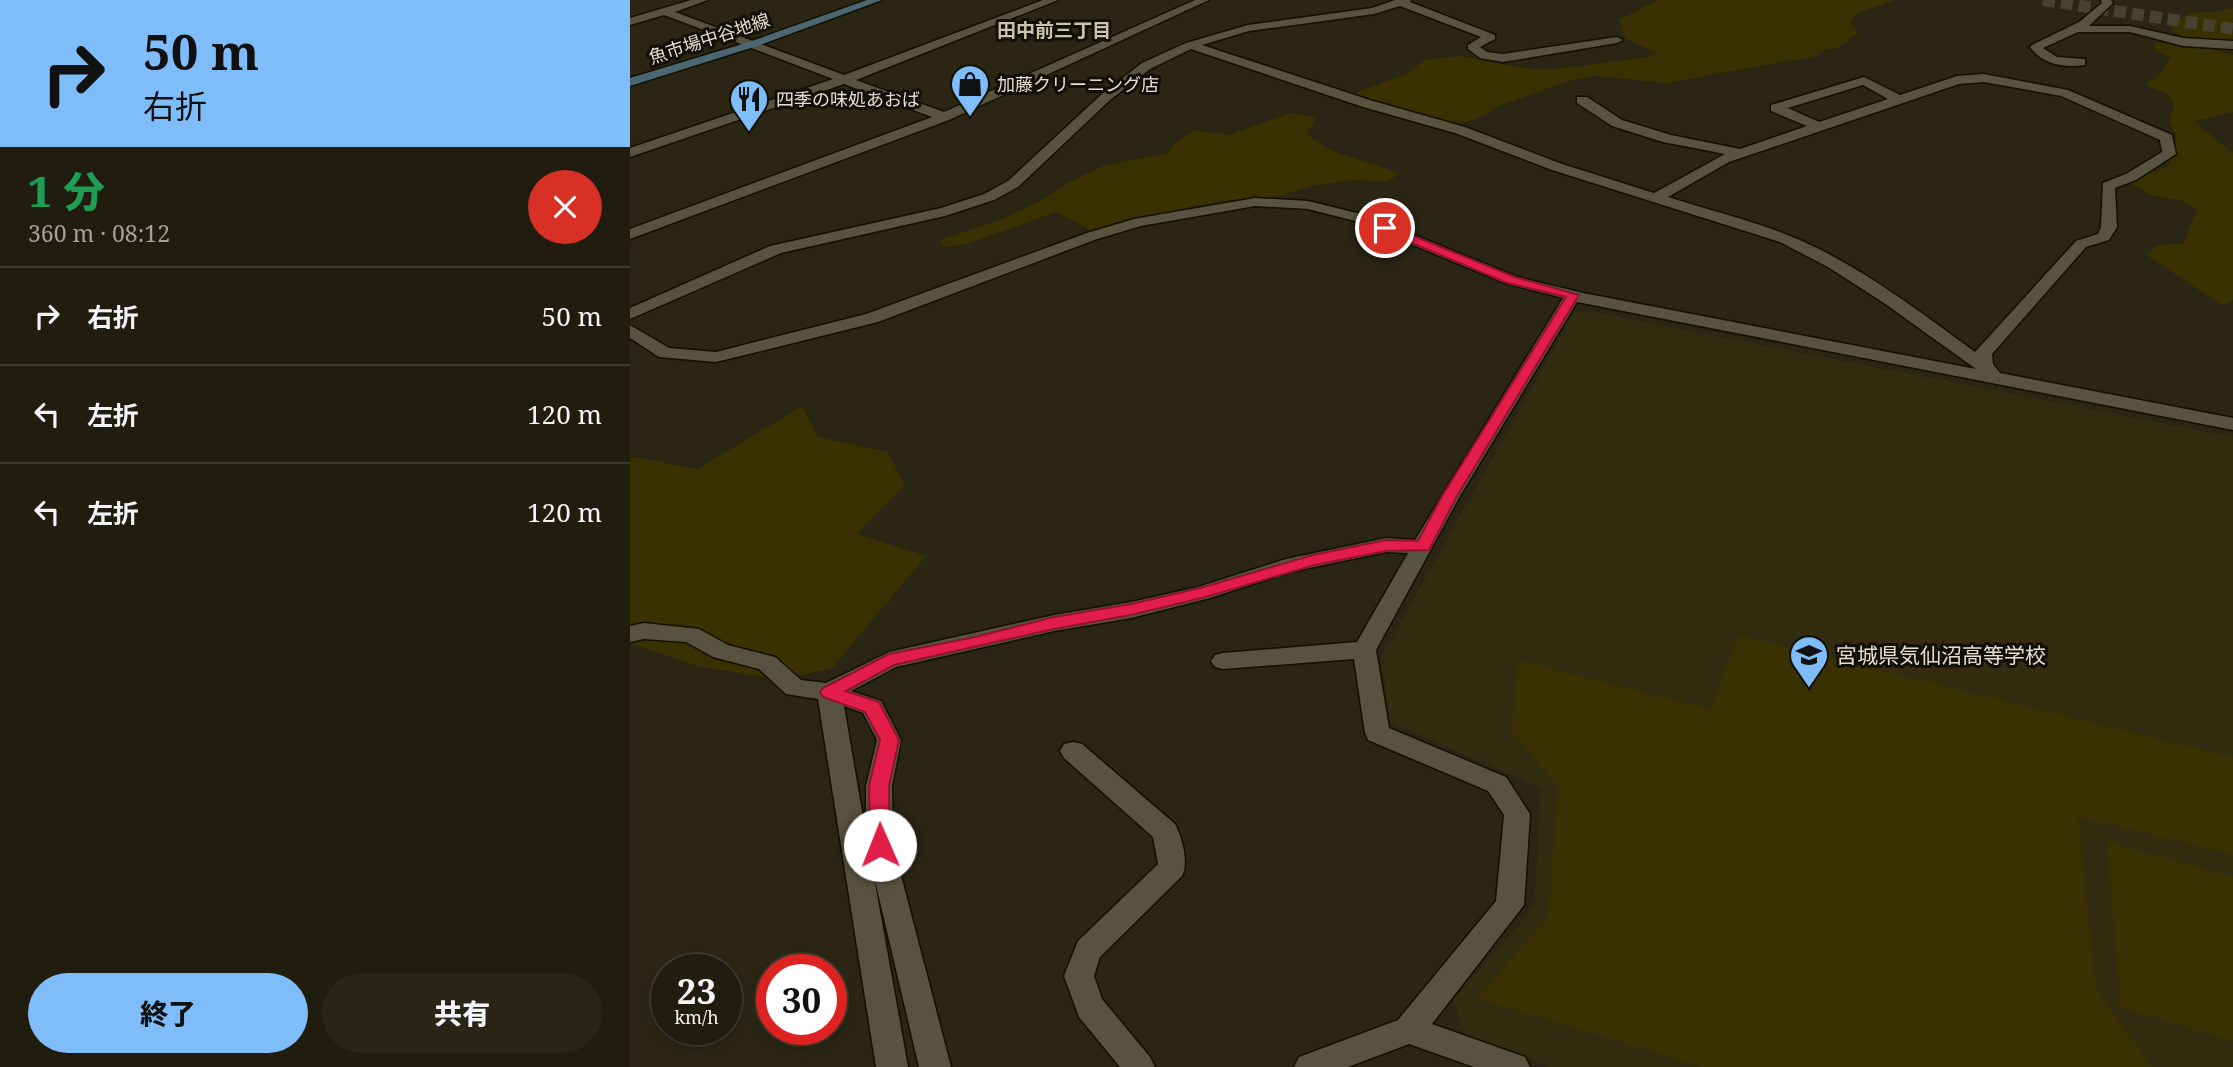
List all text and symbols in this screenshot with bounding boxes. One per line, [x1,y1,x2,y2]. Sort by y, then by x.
street label: 魚市場中谷地線 [645,7,773,69]
district label: 田中前三丁目 [997,17,1111,43]
text: 50 m [143,18,259,84]
icon: right [28,28,119,119]
shop icon: 加藤クリーニング店 [949,63,991,118]
place label: 加藤クリーニング店 [997,72,1159,96]
restaurant icon: 四季の味処あおば [728,78,770,133]
text: 右折 [143,84,207,127]
place label: 四季の味処あおば [776,87,920,111]
text: 1 分 [28,162,105,219]
button: close [528,170,602,244]
pin [1355,198,1415,258]
icon: arrive [1366,209,1404,247]
text: 360 m · 08:12 [28,217,170,249]
icon: right [28,297,66,335]
text: 50 m [542,298,602,334]
text: 右折 [87,299,139,335]
icon: left [28,395,66,433]
text: 120 m [527,396,602,432]
text: 左折 [87,397,139,433]
icon: left [28,493,66,531]
text: 120 m [527,494,602,530]
text: 左折 [87,495,139,531]
school or university icon: 宮城県気仙沼高等学校 [1788,634,1830,689]
place label: 宮城県気仙沼高等学校 [1836,641,2046,669]
position arrow [843,808,917,882]
speed limit sign: 30 [756,954,847,1045]
text: 23 [677,967,716,1014]
button: 終了 [28,973,308,1053]
button: 共有 [322,973,602,1053]
text: km/h [674,1005,719,1029]

